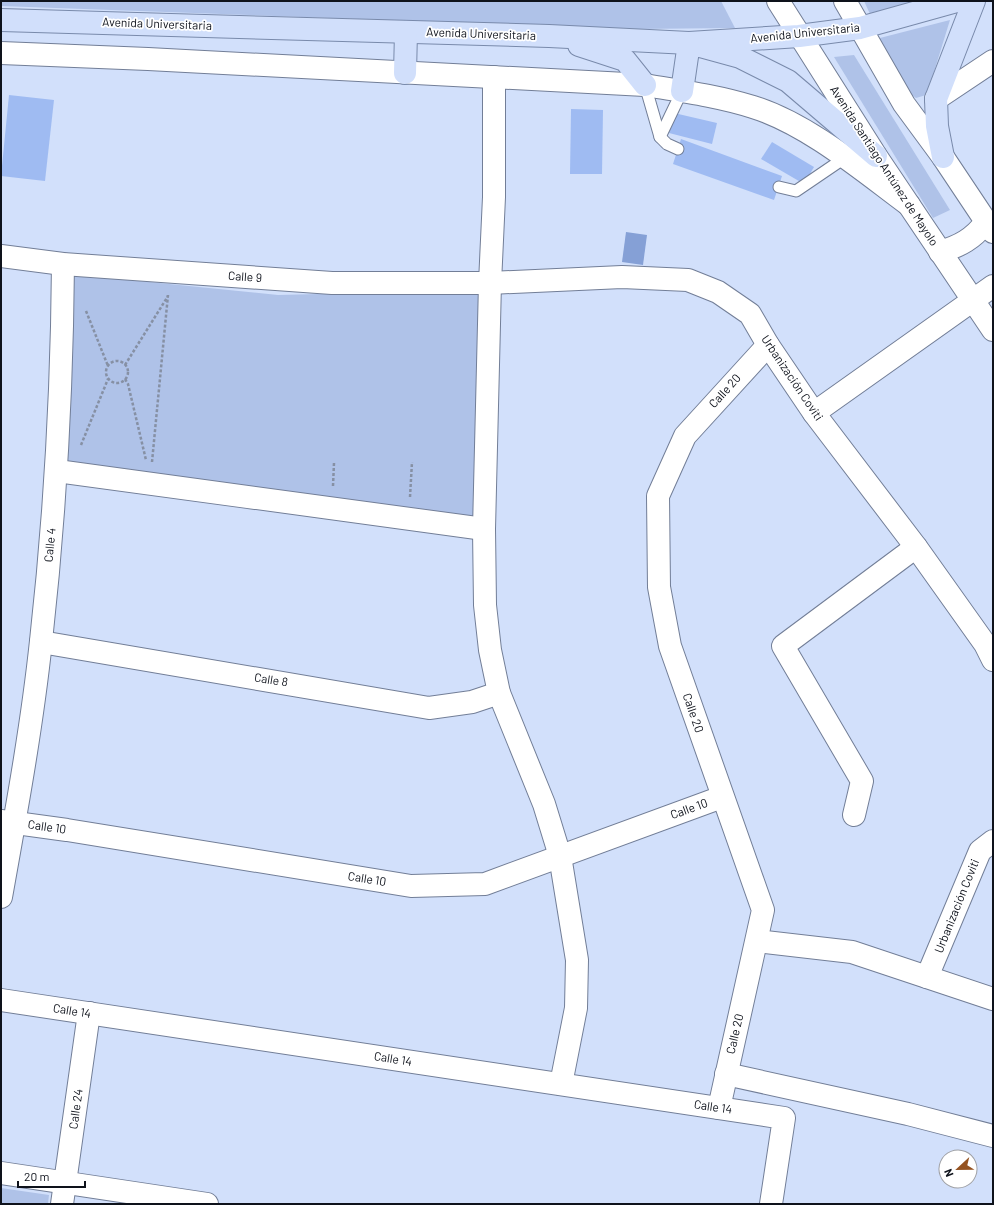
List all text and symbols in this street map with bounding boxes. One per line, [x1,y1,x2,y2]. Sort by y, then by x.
street label: Avenida Universitaria [102,14,212,32]
street label: Avenida Universitaria [750,19,860,45]
street label: Avenida Universitaria [426,24,536,42]
street label: Avenida Santiago Antúnez de Mayolo [828,83,942,248]
street label: Calle 9 [228,268,262,284]
street label: Urbanización Coviti [759,332,827,423]
street label: Calle 20 [705,370,743,410]
street label: Calle 4 [41,527,57,563]
street label: Calle 8 [253,669,289,689]
street label: Calle 20 [681,691,707,734]
street label: Calle 10 [668,795,709,821]
street label: Calle 10 [27,816,67,836]
street label: Urbanización Coviti [931,857,981,955]
street label: Calle 10 [347,868,387,888]
street label: Calle 14 [52,1000,92,1020]
street label: Calle 20 [723,1012,745,1055]
street label: Calle 14 [373,1048,413,1068]
street label: Calle 24 [65,1088,85,1130]
street label: Calle 14 [693,1096,733,1116]
north arrow [938,1149,978,1189]
scale bar [18,1163,85,1189]
text: N [941,1167,956,1179]
text: 20 m [24,1169,50,1183]

